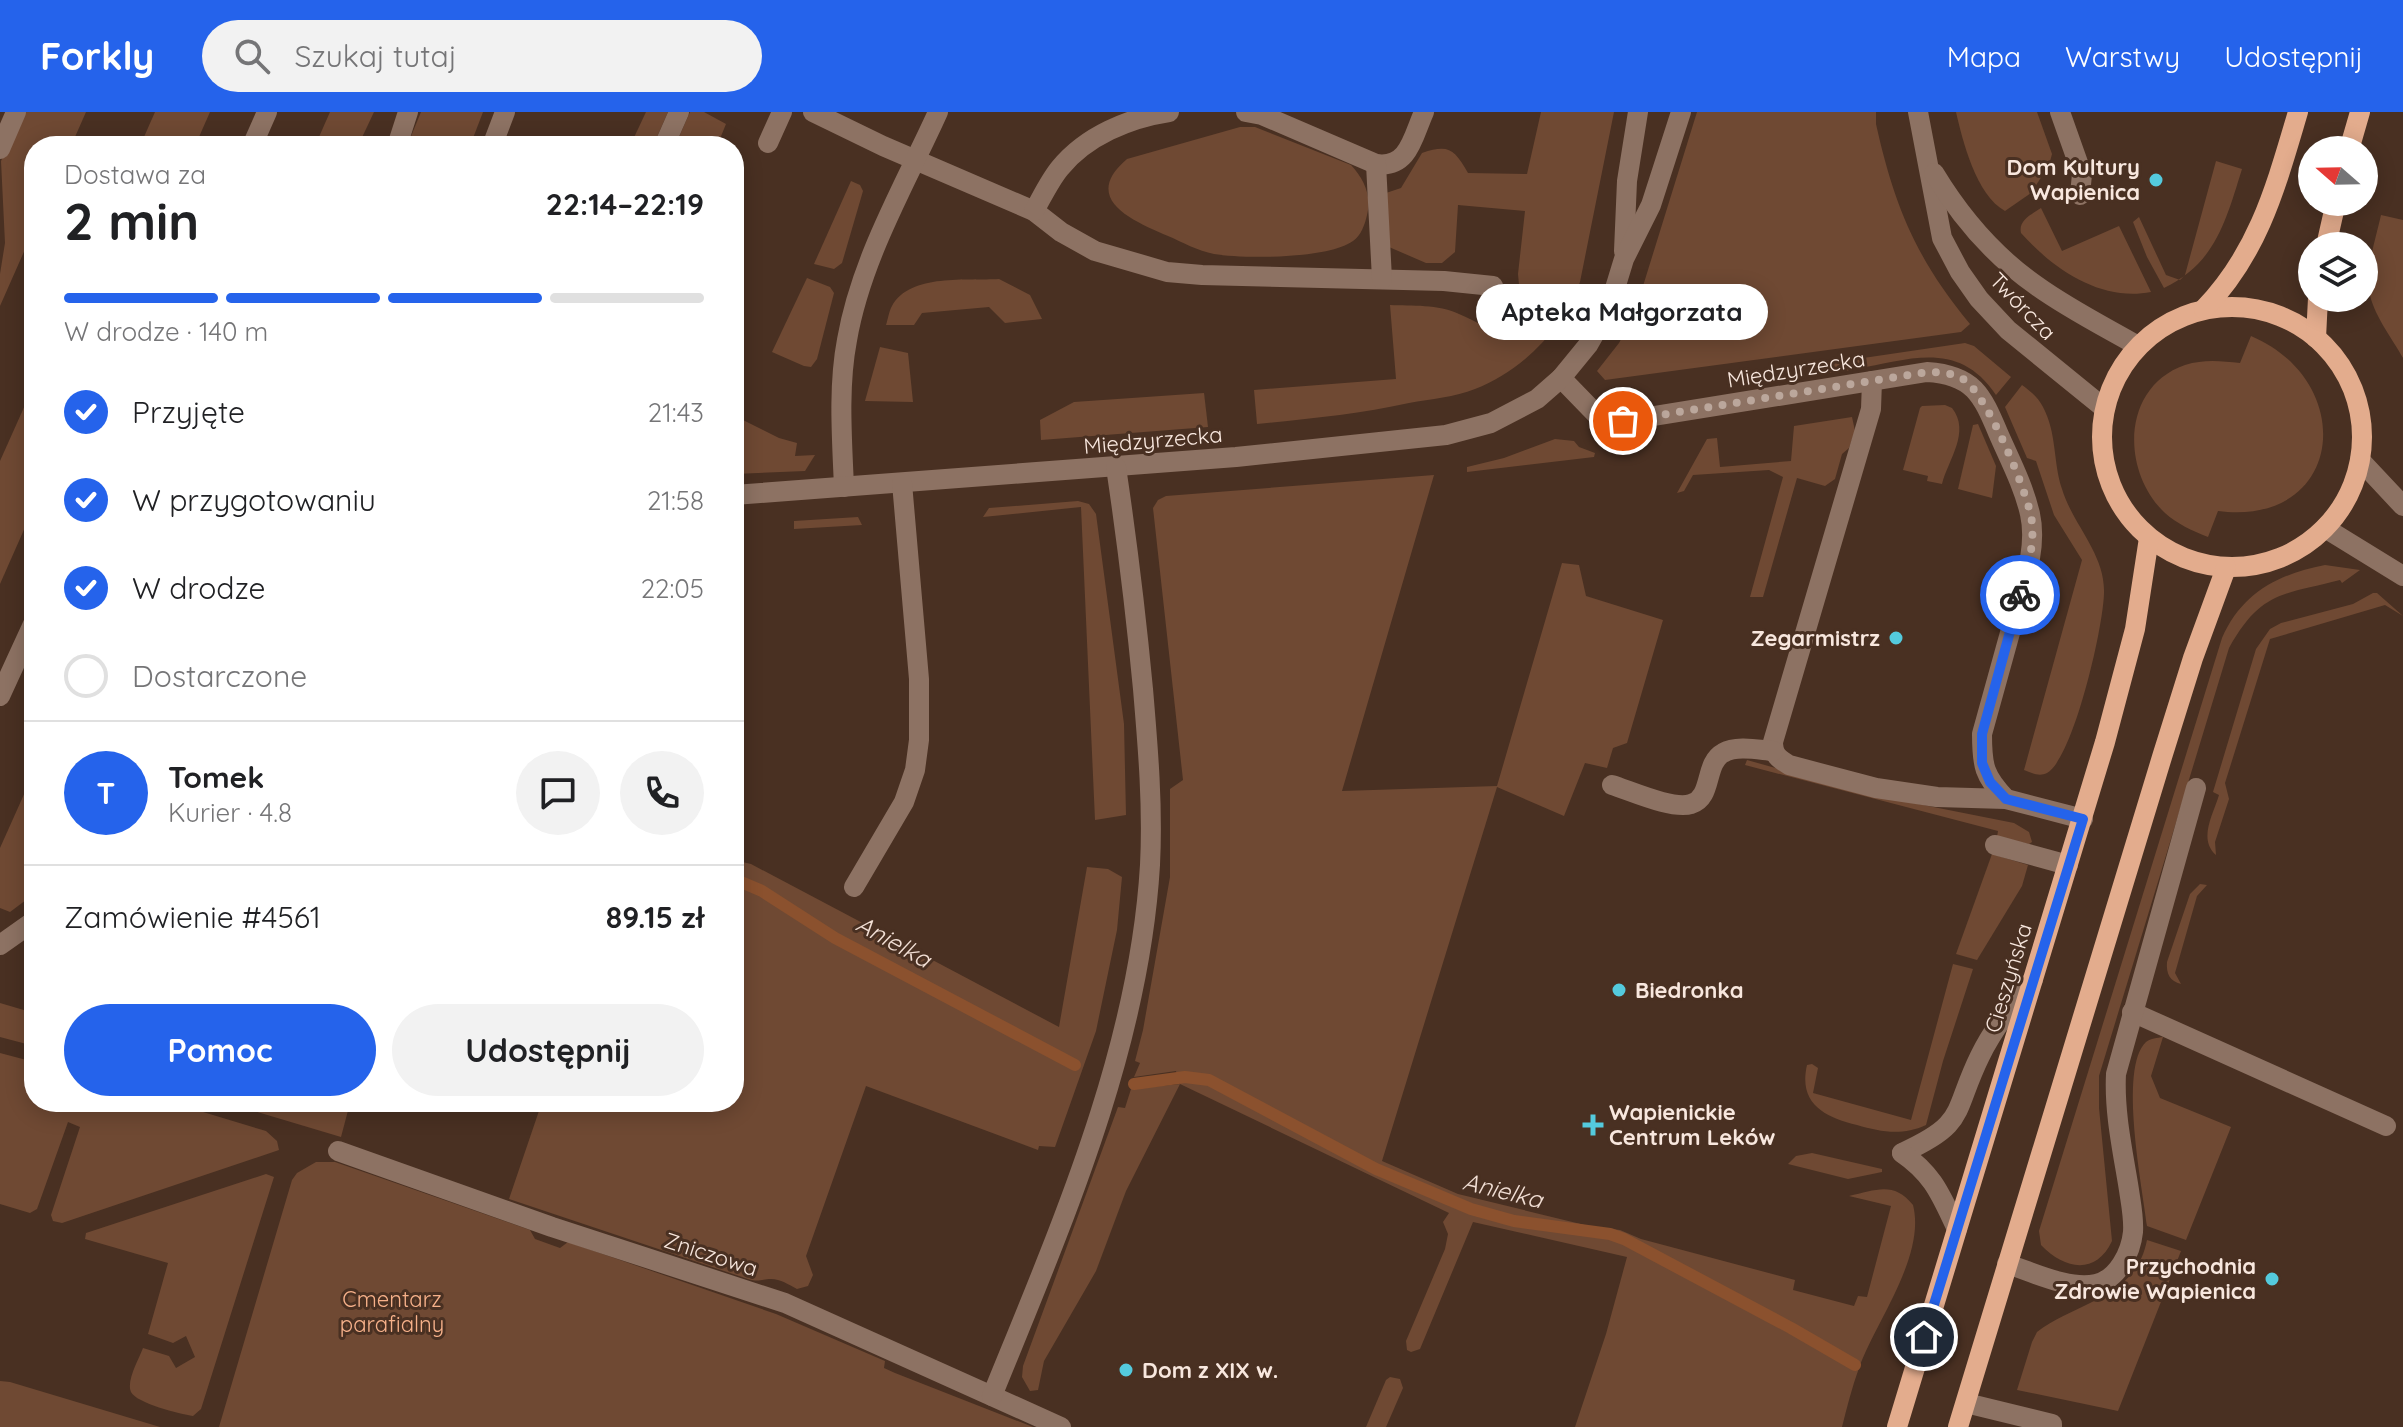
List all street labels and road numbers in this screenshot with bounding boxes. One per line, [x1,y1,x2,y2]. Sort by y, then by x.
street label: Twórcza [1984,266,2062,346]
street label: Międzyrzecka [1725,344,1867,394]
street label: Międzyrzecka [1082,420,1224,460]
street label: Cieszyńska [1978,920,2038,1036]
street label: Zniczowa [661,1226,761,1282]

